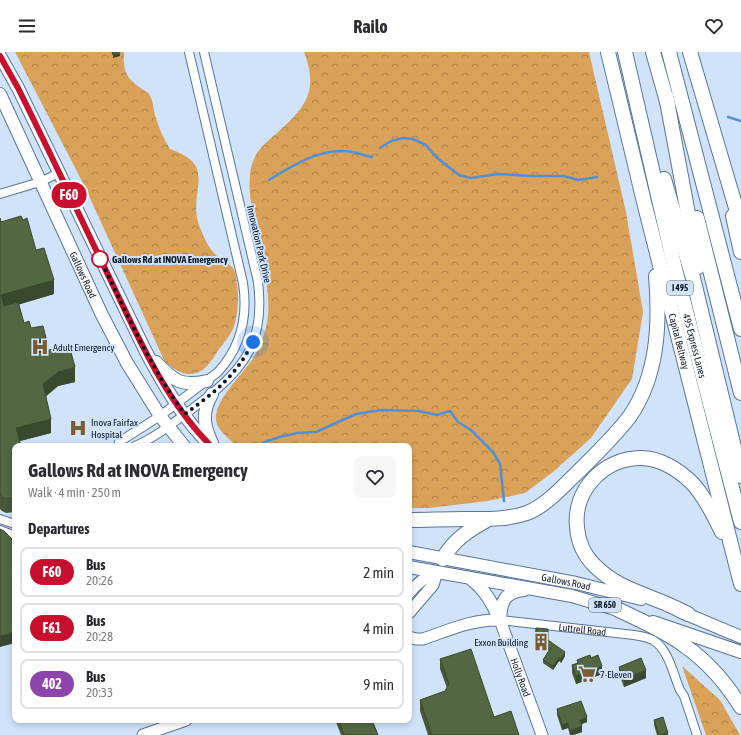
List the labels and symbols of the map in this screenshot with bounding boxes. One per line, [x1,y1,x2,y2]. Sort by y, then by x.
line badge: F60 [46,182,92,208]
street label: Innovation Park Drive [245,204,273,284]
street label: Gallows Road [68,250,99,300]
marker: Gallows Rd at INOVA Emergency [91,250,109,268]
place label: Gallows Rd at INOVA Emergency [112,254,229,265]
road number: I 495 [667,281,693,295]
street label: Capital Beltway [667,312,692,370]
street label: 495 Express Lanes [681,312,709,379]
your location [243,332,263,352]
hospital icon: Adult Emergency [30,337,50,357]
place label: Adult Emergency [53,342,114,353]
place label: Inova Fairfax Hospital [91,417,138,440]
hospital icon: Inova Fairfax Hospital [68,418,88,438]
street label: Gallows Road [541,571,592,592]
road number: SR 650 [589,598,621,612]
street label: Luttrell Road [558,621,607,637]
building icon: Exxon Building [531,632,551,652]
place label: Exxon Building [474,637,529,648]
street label: Holly Road [509,656,533,698]
supermarket icon: 7-Eleven [577,664,597,684]
place label: 7-Eleven [600,669,632,680]

